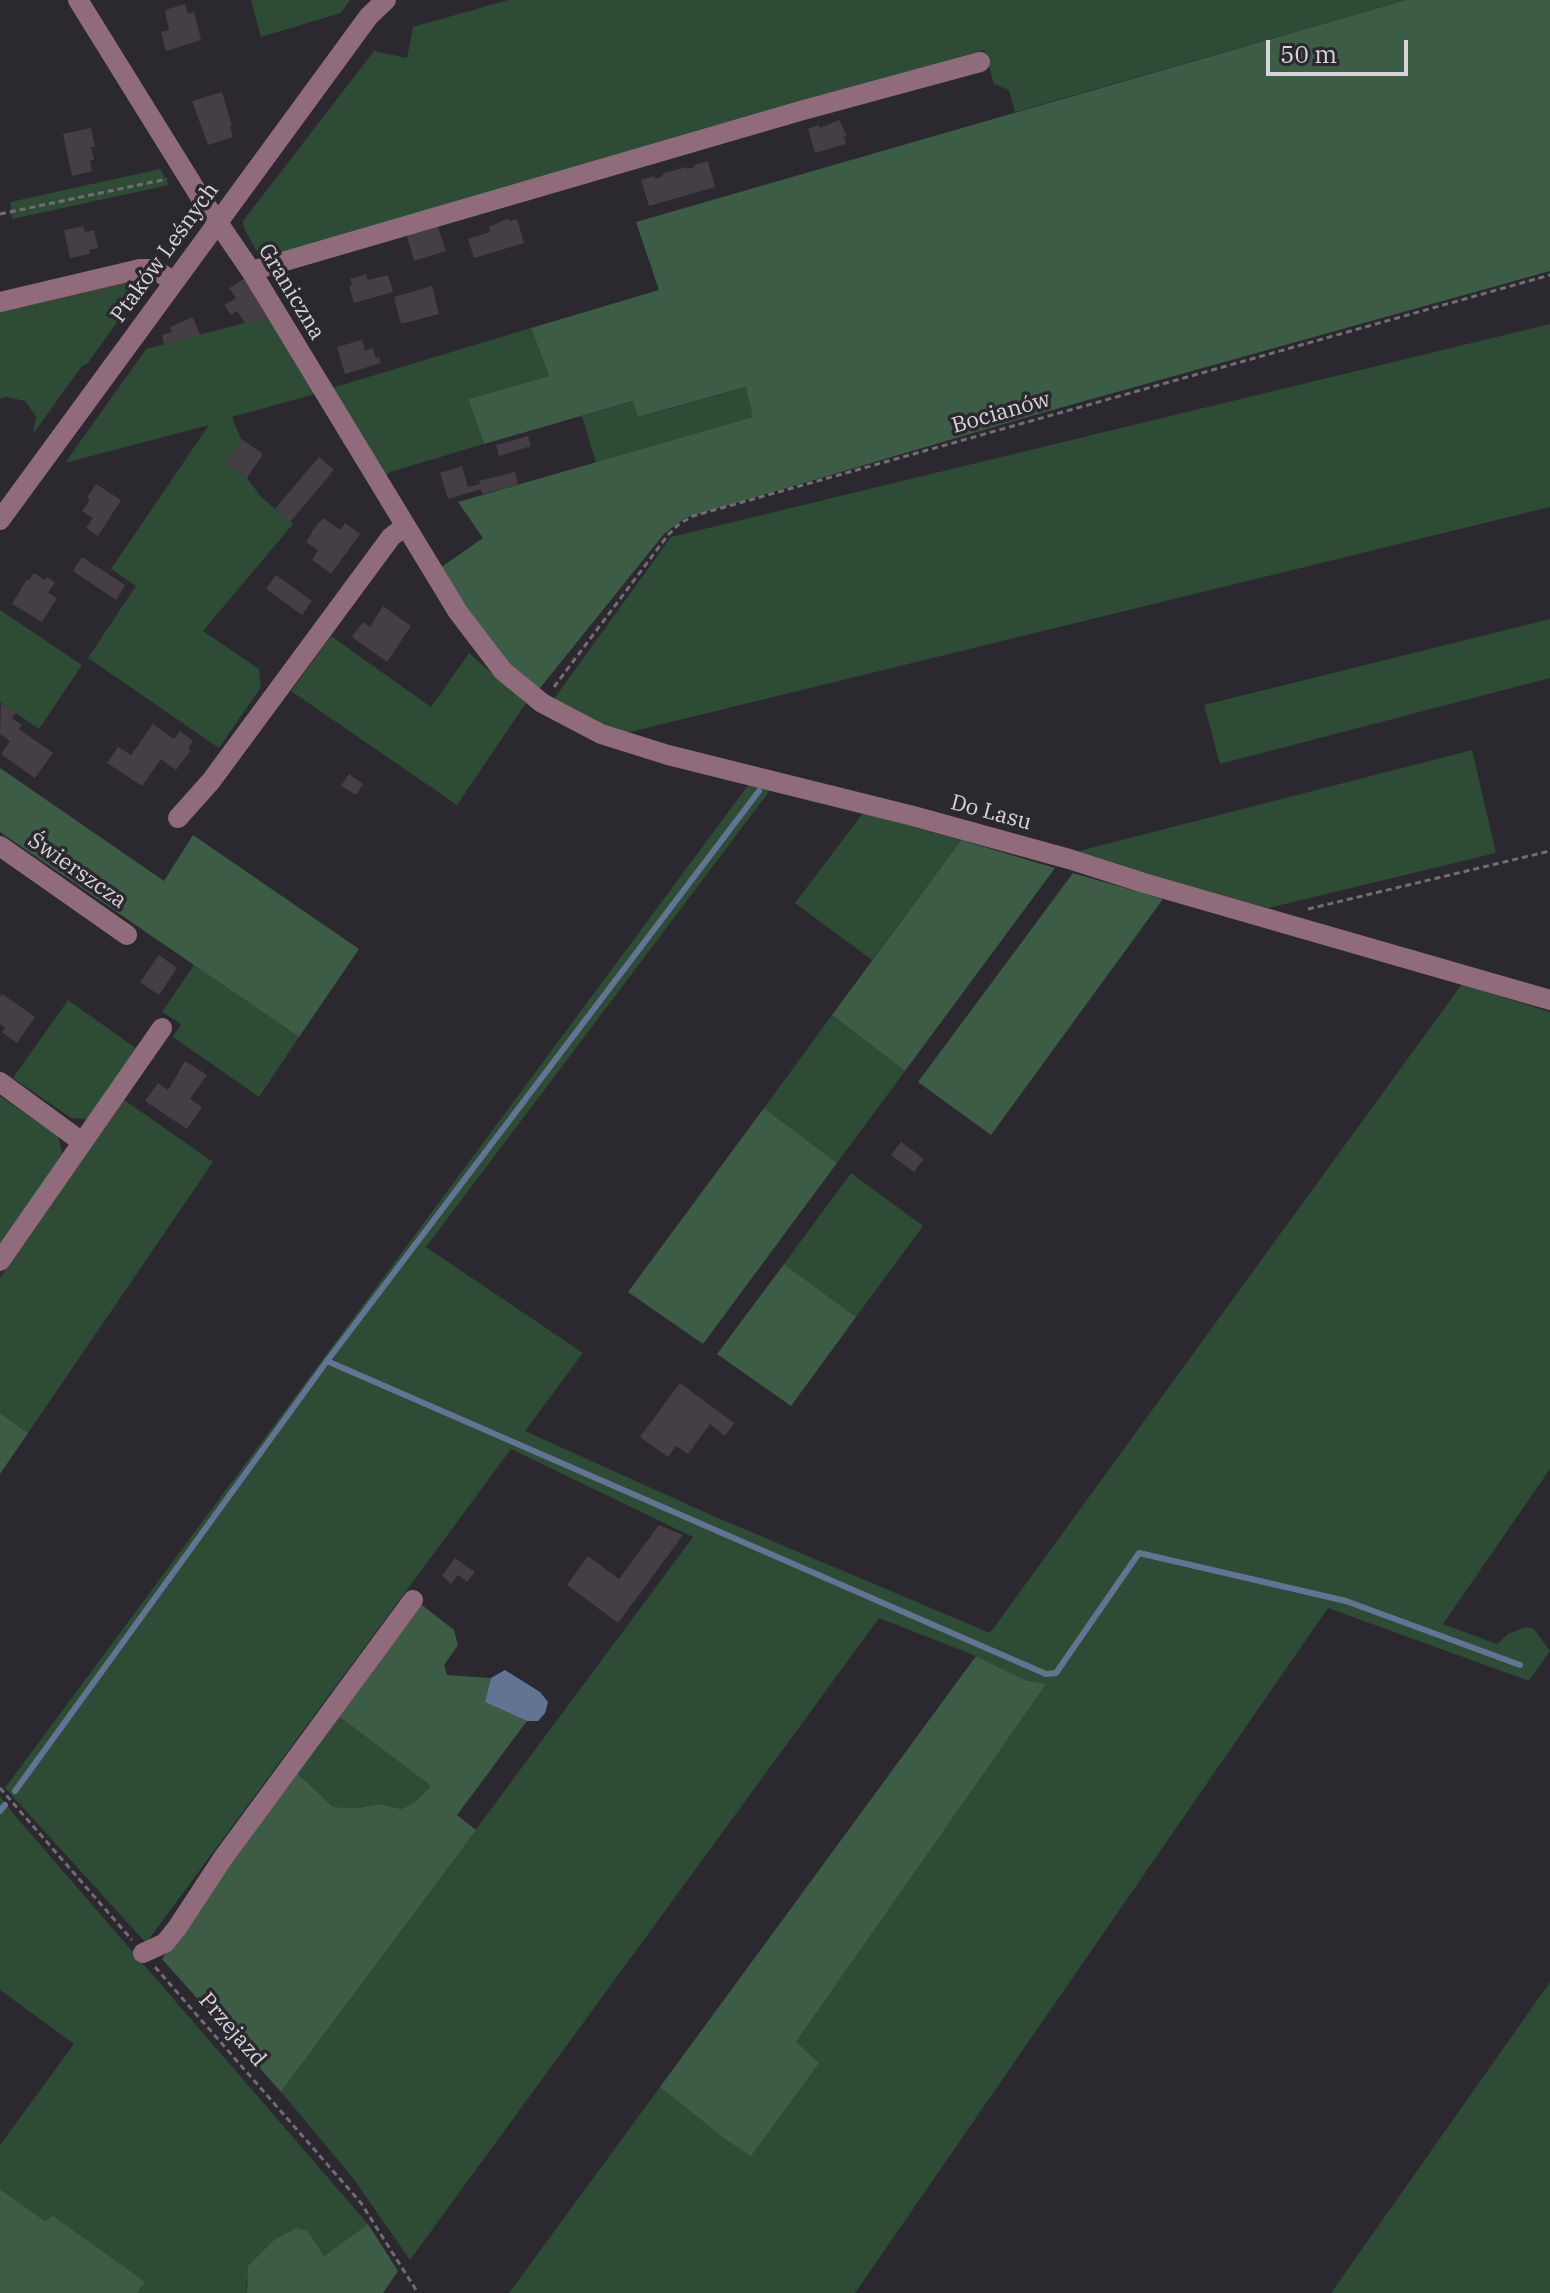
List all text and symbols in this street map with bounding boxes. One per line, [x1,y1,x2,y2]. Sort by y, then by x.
scale bar [1270,24,1412,74]
text: 50 m [1280,38,1337,70]
street label: Ptaków Leśnych [105,178,225,328]
street label: Graniczna [252,239,330,345]
street label: Bocianów [949,386,1053,440]
street label: Do Lasu [948,790,1034,836]
street label: Świerszcza [23,827,131,915]
street label: Przejazd [193,1988,271,2072]

